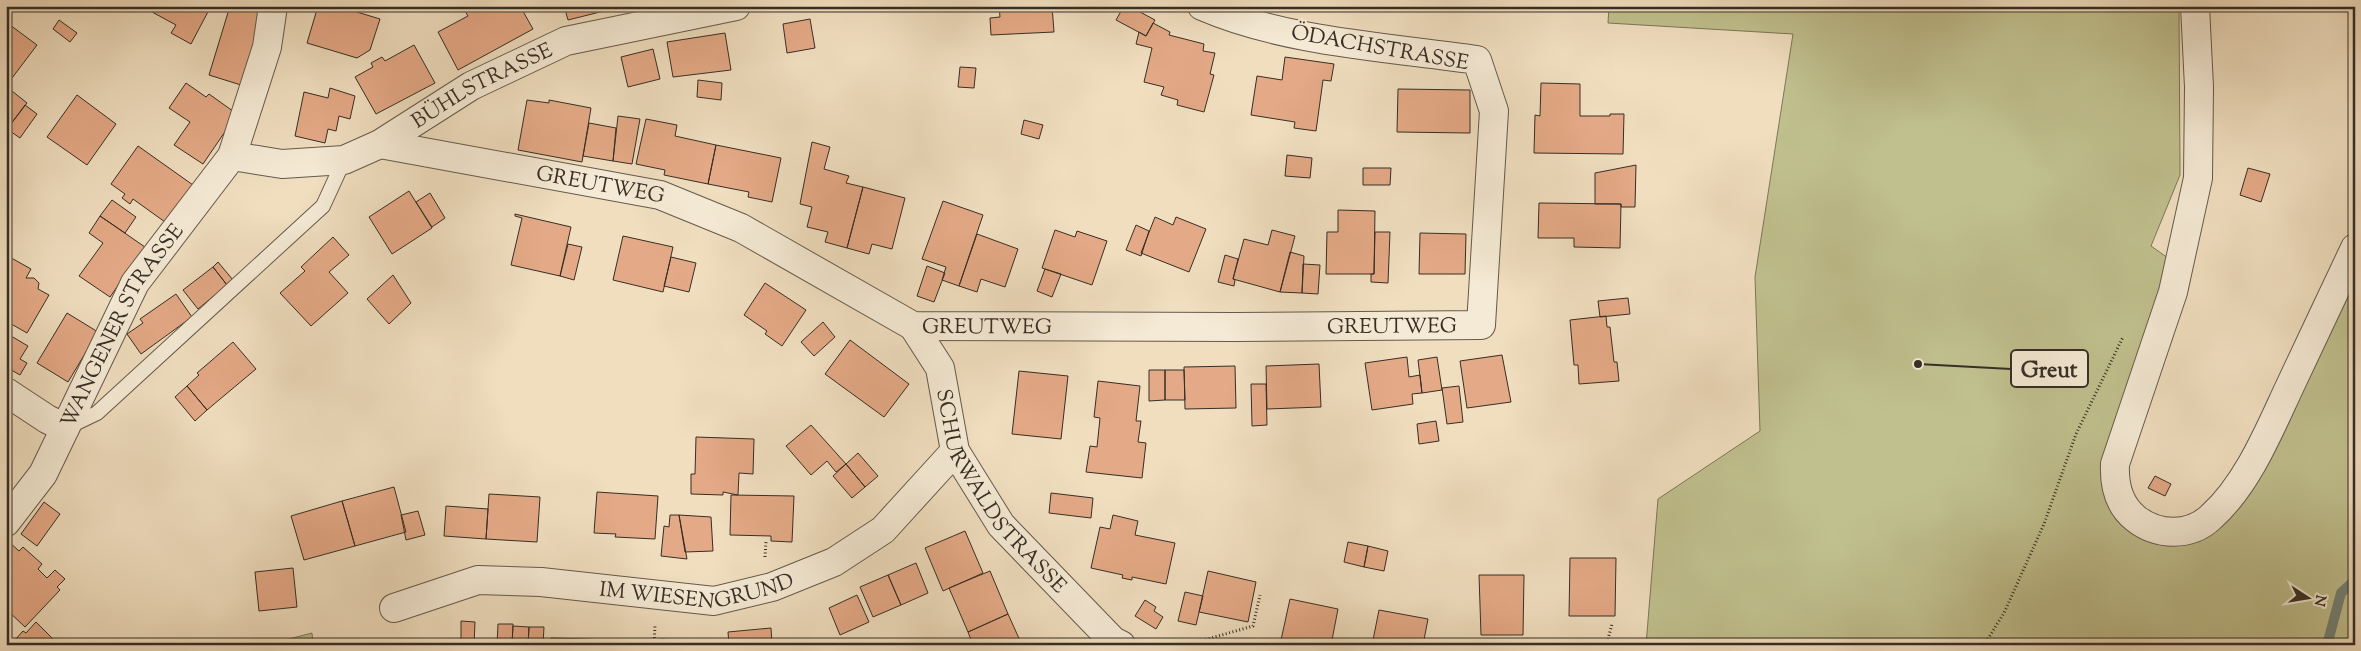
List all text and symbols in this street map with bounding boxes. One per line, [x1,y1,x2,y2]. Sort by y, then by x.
street label: ÖDACHSTRASSE [1288,19,1471,79]
street label: BÜHLSTRASSE [406,36,558,137]
street label: GREUTWEG [533,160,667,213]
street label: WANGENER STRASSE [54,218,192,433]
street label: GREUTWEG [1327,312,1457,343]
street label: GREUTWEG [922,313,1052,343]
callout: Greut [2011,350,2088,387]
text: Greut [2021,356,2078,388]
street label: SCHURWALDSTRASSE [927,387,1073,601]
street label: IM WIESENGRUND [598,567,799,618]
north arrow [2284,574,2334,624]
text: N [2308,593,2330,608]

